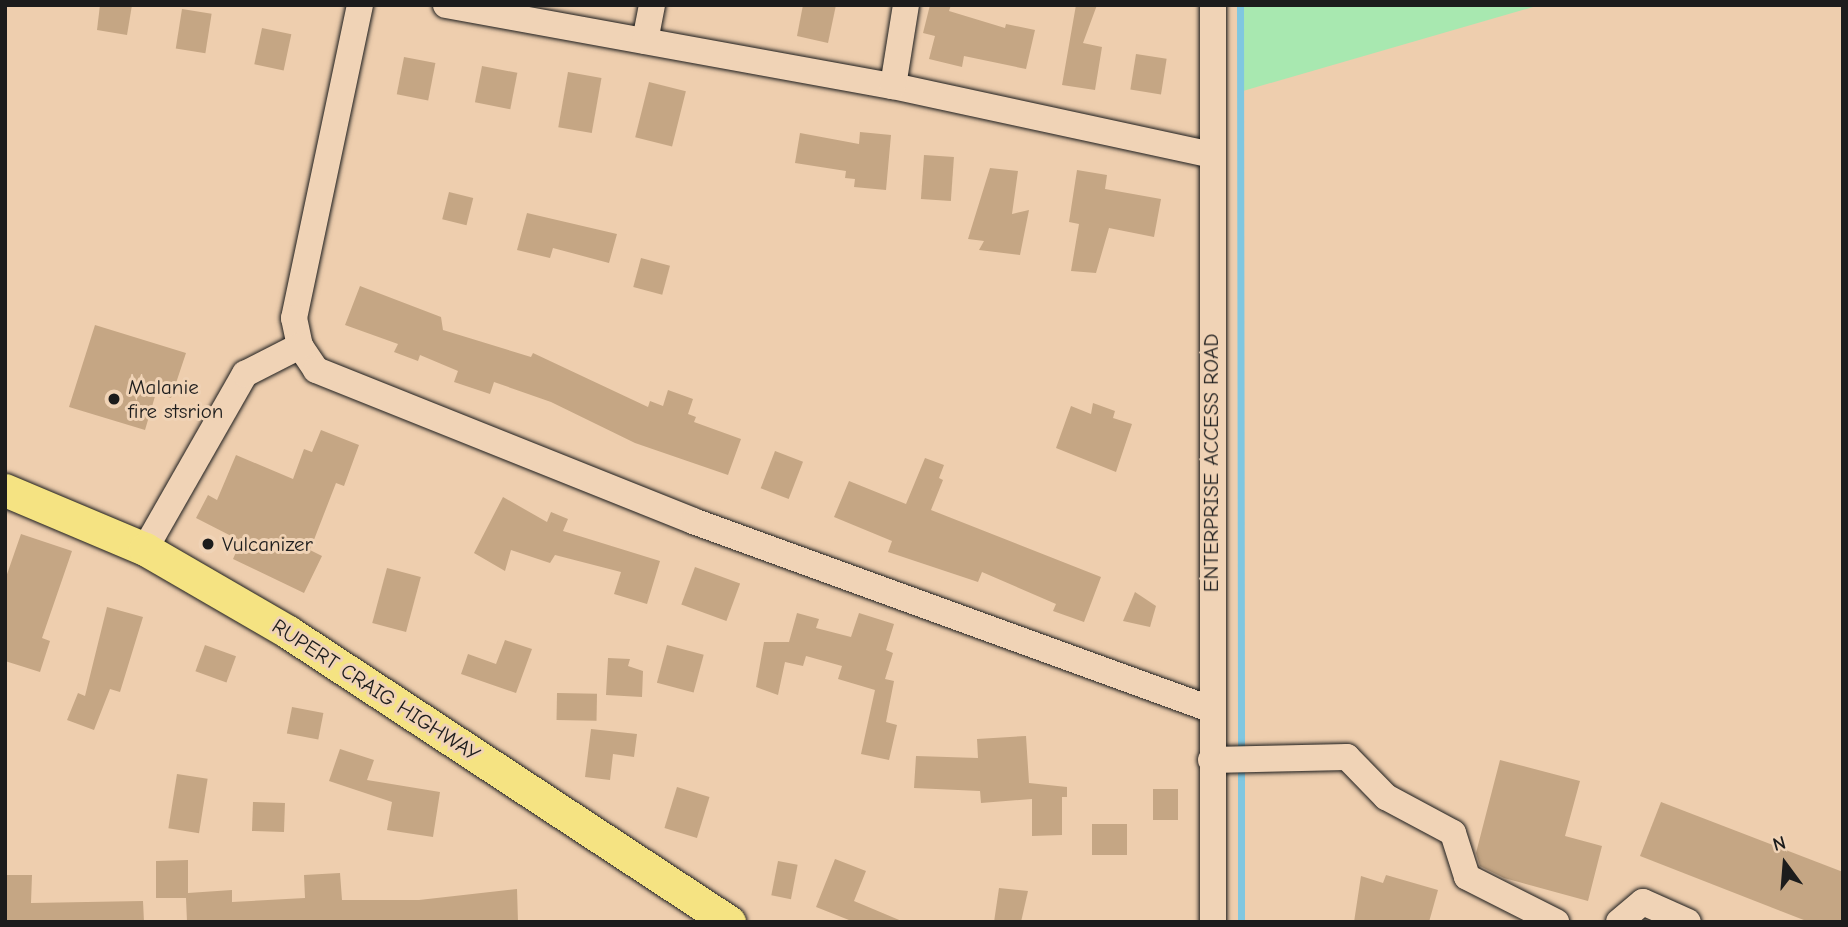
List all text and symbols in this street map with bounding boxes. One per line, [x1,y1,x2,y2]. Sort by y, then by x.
street label: ENTERPRISE ACCESS ROAD [1198,334,1224,592]
place label: Malanie fire stsrion [128,374,223,424]
marker: Malanie fire stsrion [106,391,122,407]
place label: Vulcanizer [222,531,313,557]
marker: Vulcanizer [200,536,216,552]
street label: RUPERT CRAIG HIGHWAY [267,613,485,767]
north arrow [1750,829,1820,899]
text: N [1770,832,1788,856]

